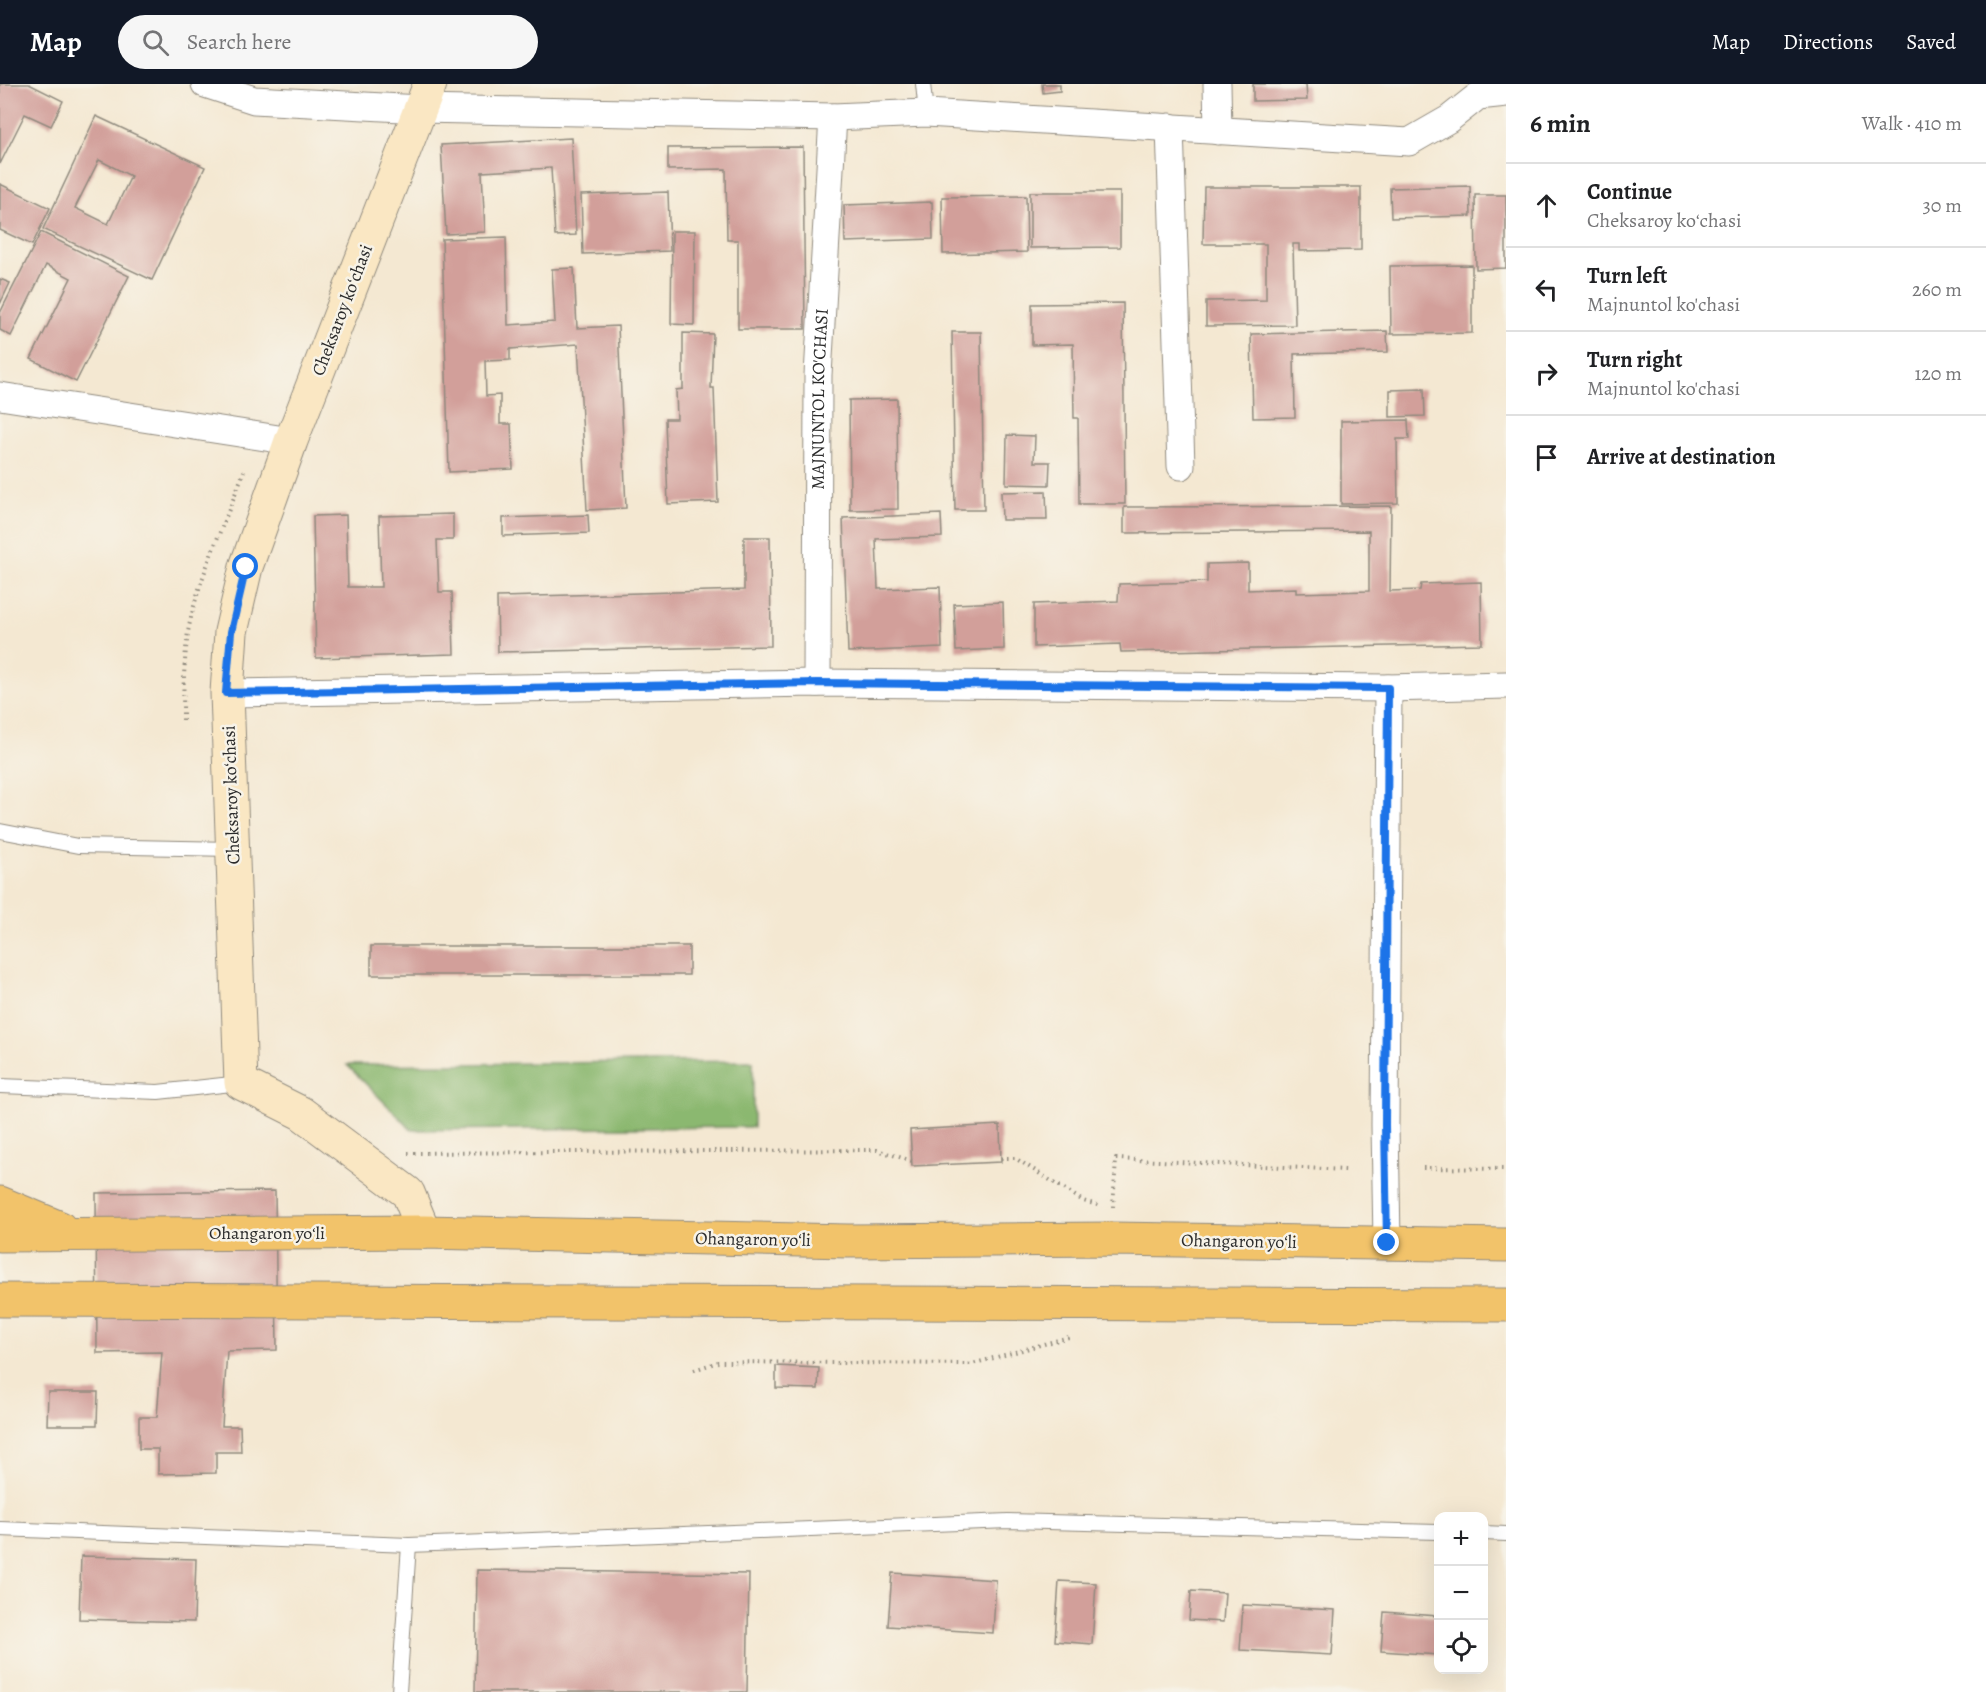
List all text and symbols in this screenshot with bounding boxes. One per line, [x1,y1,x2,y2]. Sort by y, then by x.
search box [118,15,538,69]
text: Map [30,23,82,61]
icon: search [139,26,172,59]
text: Search here [187,27,291,57]
text: Map [1712,28,1750,56]
text: Directions [1783,28,1873,56]
text: Saved [1906,28,1956,56]
text: 6 min [1530,106,1591,141]
text: Walk · 410 m [1862,110,1962,137]
text: Continue [1587,177,1672,207]
icon: ahead [1530,189,1563,222]
text: 30 m [1922,192,1962,219]
text: Cheksaroy koʻchasi [1587,207,1742,234]
street label: Cheksaroy koʻchasi [306,241,378,379]
text: Turn left [1587,261,1667,291]
icon: left [1530,273,1563,306]
text: 260 m [1912,276,1962,303]
text: Majnuntol ko'chasi [1587,291,1740,318]
street label: MAJNUNTOL KO'CHASI [806,308,834,490]
text: Turn right [1587,345,1683,375]
icon: right [1530,357,1563,390]
text: 120 m [1914,360,1962,387]
text: Majnuntol ko'chasi [1587,375,1740,402]
icon: arrive [1530,441,1563,474]
text: Arrive at destination [1587,442,1776,472]
route start [232,553,258,579]
street label: Cheksaroy koʻchasi [217,725,245,865]
street label: Ohangaron yoʻli [209,1221,325,1245]
street label: Ohangaron yoʻli [695,1226,811,1252]
street label: Ohangaron yoʻli [1181,1228,1297,1254]
route end [1373,1229,1399,1255]
map controls [1434,1512,1488,1674]
button: + [1434,1512,1488,1566]
button: − [1434,1566,1488,1620]
button: locate [1434,1620,1488,1674]

